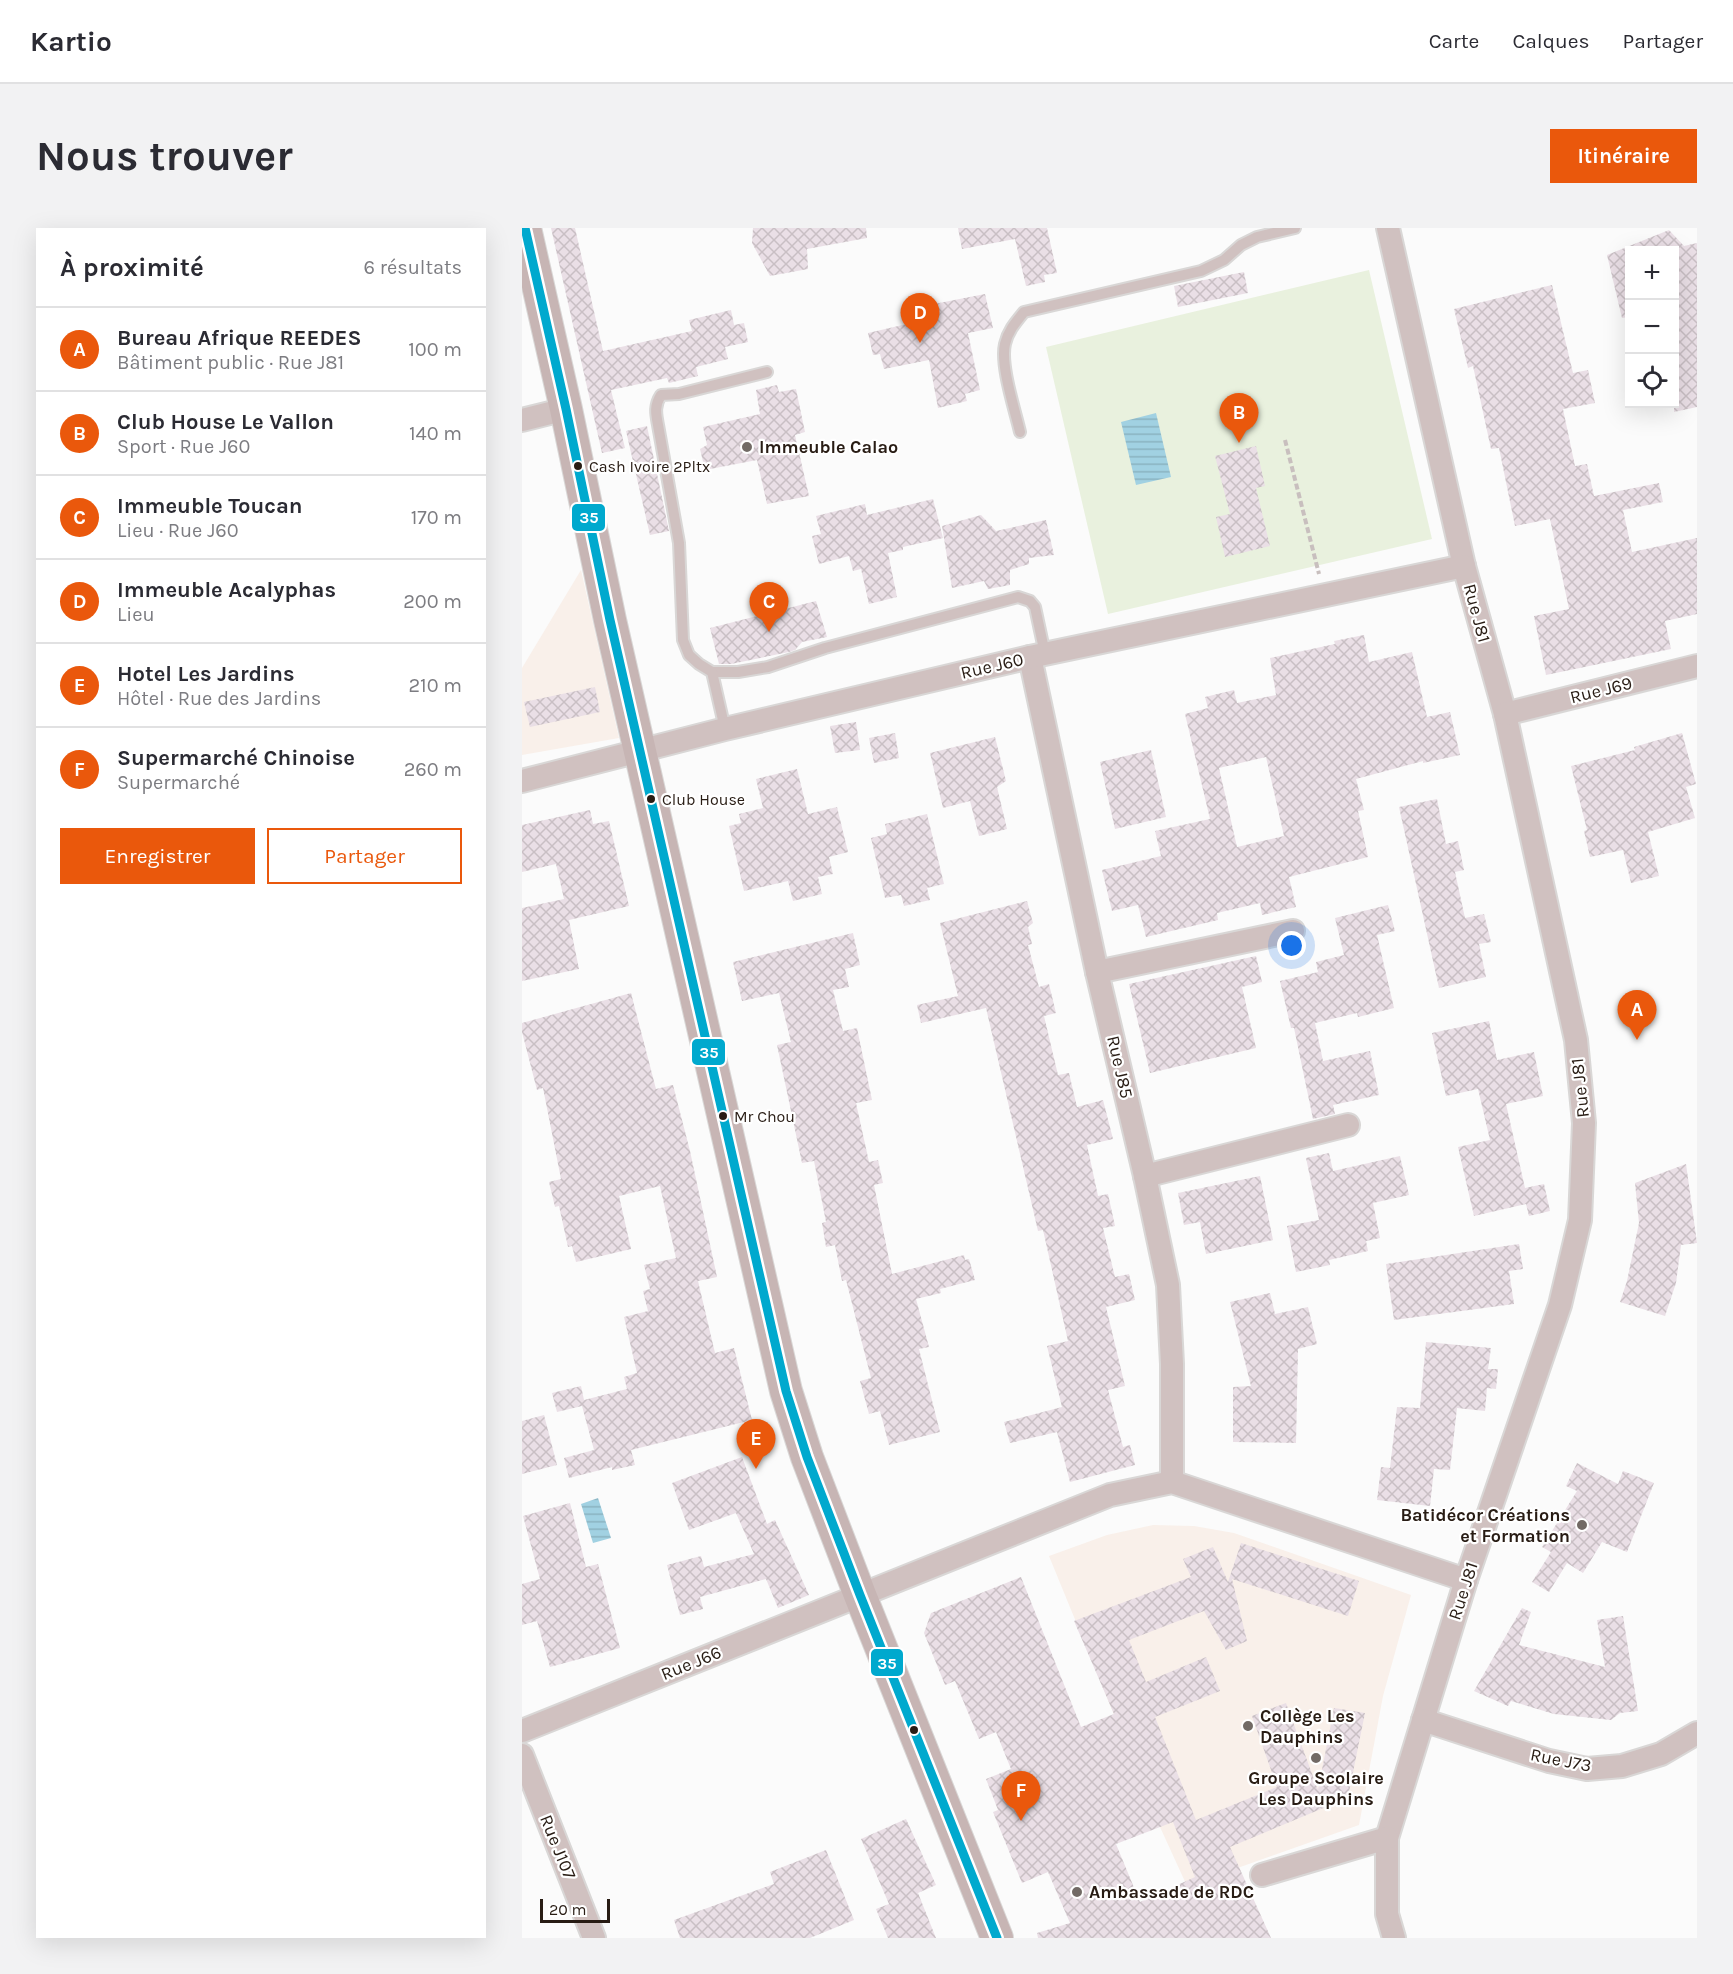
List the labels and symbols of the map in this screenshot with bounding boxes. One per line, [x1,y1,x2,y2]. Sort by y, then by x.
pin: D [900,294,940,343]
pin: B [1220,394,1258,443]
place label: Immeuble Calao [759,436,898,458]
marker: Immeuble Calao [740,440,754,454]
place label: Cash Ivoire 2Pltx [589,457,710,476]
marker: Cash Ivoire 2Pltx [572,460,584,472]
line badge: 35 [571,503,606,532]
text: 35 [579,508,599,527]
street label: Rue J81 [1459,581,1495,645]
pin: C [750,582,788,632]
street label: Rue J60 [958,648,1026,684]
street label: Rue J69 [1568,672,1634,708]
place label: Club House [662,790,745,809]
marker: Club House [645,793,657,805]
your location [1277,931,1306,960]
pin: A [1618,990,1656,1040]
street label: Rue J85 [1102,1033,1138,1101]
line badge: 35 [691,1038,726,1066]
text: 35 [699,1043,719,1062]
street label: Rue J81 [1566,1057,1594,1119]
place label: Mr Chou [734,1107,795,1126]
marker: Mr Chou [717,1110,729,1122]
pin: E [736,1420,776,1469]
place label: Batidécor Créations et Formation [1400,1504,1570,1547]
marker: Batidécor Créations et Formation [1575,1518,1589,1532]
street label: Rue J81 [1443,1559,1483,1623]
street label: Rue J66 [658,1641,724,1685]
line badge: 35 [870,1648,904,1677]
text: 35 [877,1654,897,1673]
place label: Collège Les Dauphins [1260,1705,1355,1748]
marker: Collège Les Dauphins [1241,1719,1255,1733]
unlabelled marker [908,1724,920,1736]
street label: Rue J73 [1529,1743,1593,1777]
marker: Groupe Scolaire Les Dauphins [1309,1751,1323,1765]
place label: Groupe Scolaire Les Dauphins [1248,1767,1384,1810]
pin: F [1002,1772,1040,1821]
street label: Rue J107 [535,1811,581,1883]
place label: Ambassade de RDC [1089,1881,1254,1903]
marker: Ambassade de RDC [1070,1885,1084,1899]
scale bar [540,1896,610,1924]

